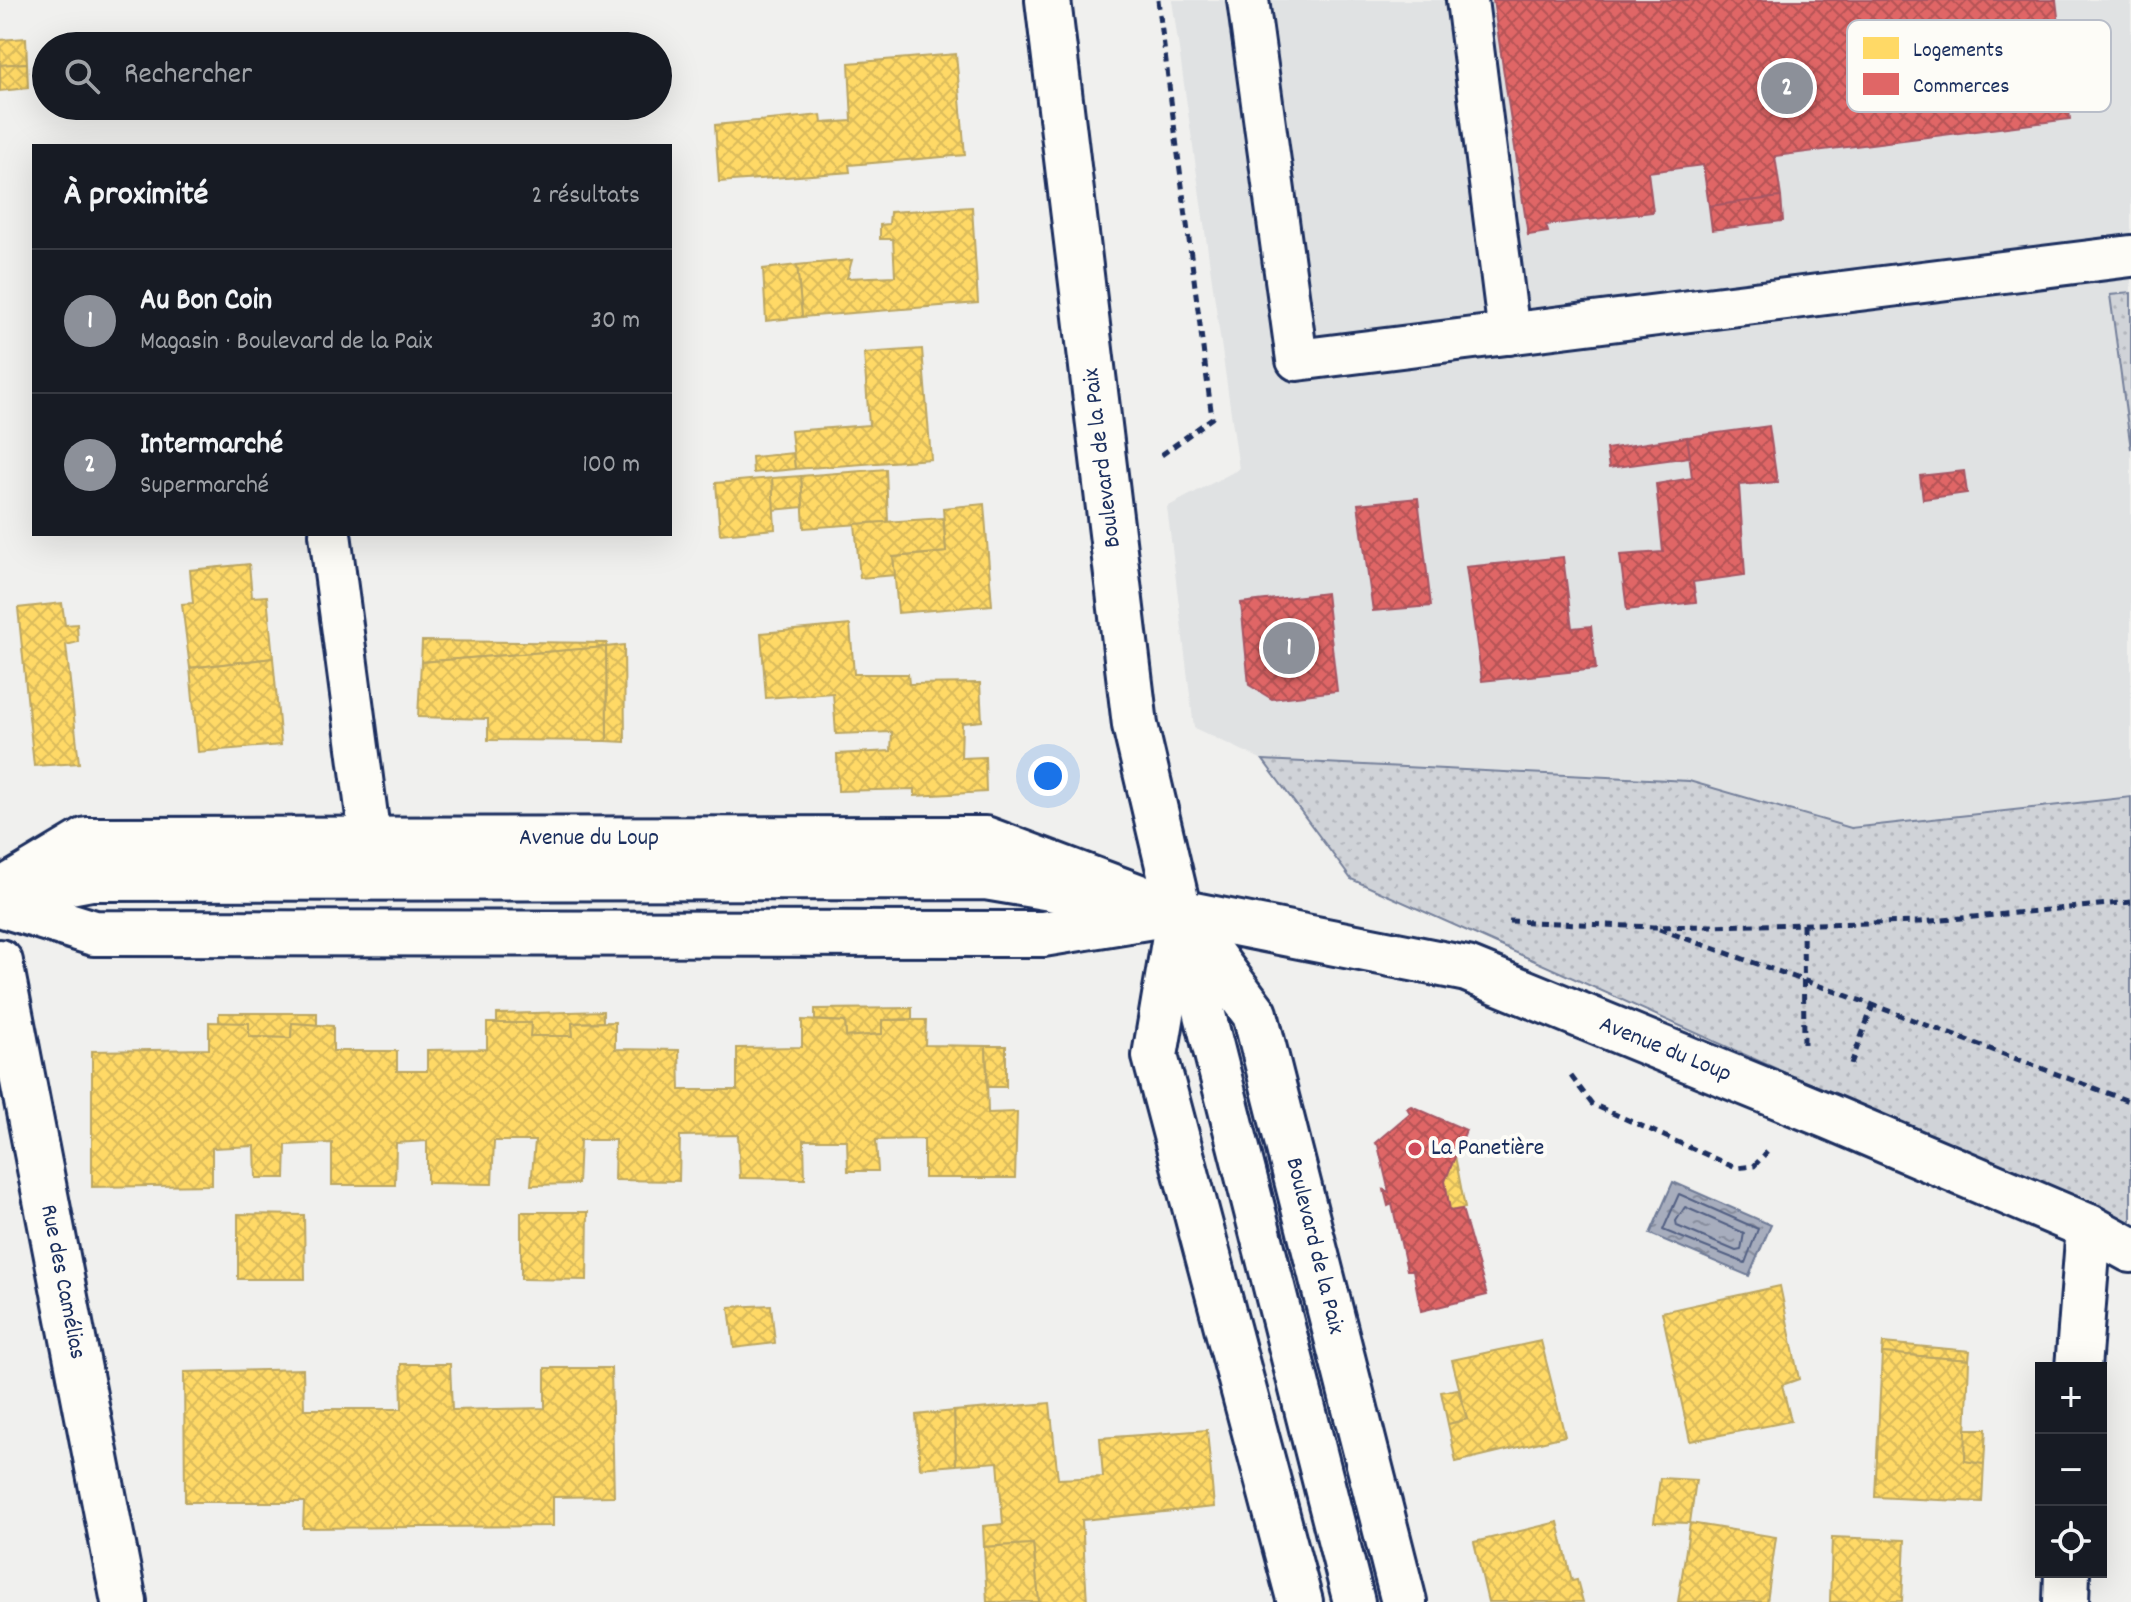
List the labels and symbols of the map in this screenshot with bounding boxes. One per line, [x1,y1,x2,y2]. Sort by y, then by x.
legend [1847,20,2111,112]
text: Logements [1913,36,2003,67]
pin: 2 [1761,58,1813,118]
text: Commerces [1913,72,2010,103]
street label: Boulevard de la Paix [1075,366,1131,550]
pin: 1 [1263,618,1315,678]
your location [1028,756,1068,796]
street label: Avenue du Loup [519,822,659,856]
street label: Avenue du Loup [1594,1008,1736,1092]
place label: La Panetière [1431,1132,1544,1166]
marker: La Panetière [1406,1140,1424,1158]
street label: Boulevard de la Paix [1276,1154,1352,1338]
street label: Rue des Camélias [30,1202,94,1362]

